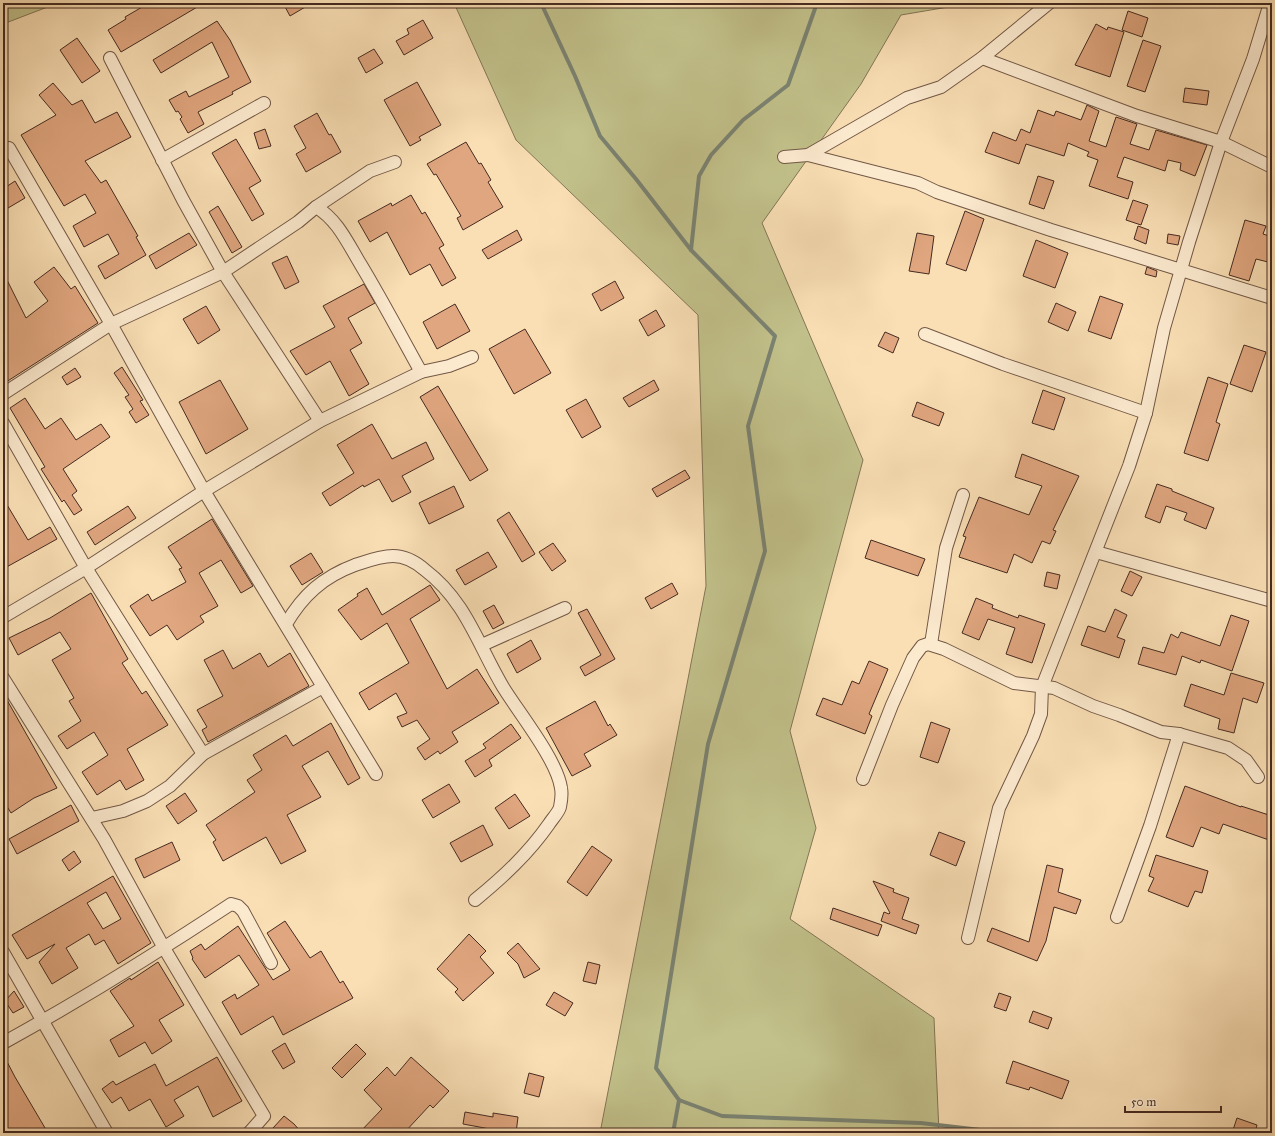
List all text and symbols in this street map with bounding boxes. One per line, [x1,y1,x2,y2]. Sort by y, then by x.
scale bar [1125,1088,1221,1114]
text: 50 m [1131,1095,1156,1109]

